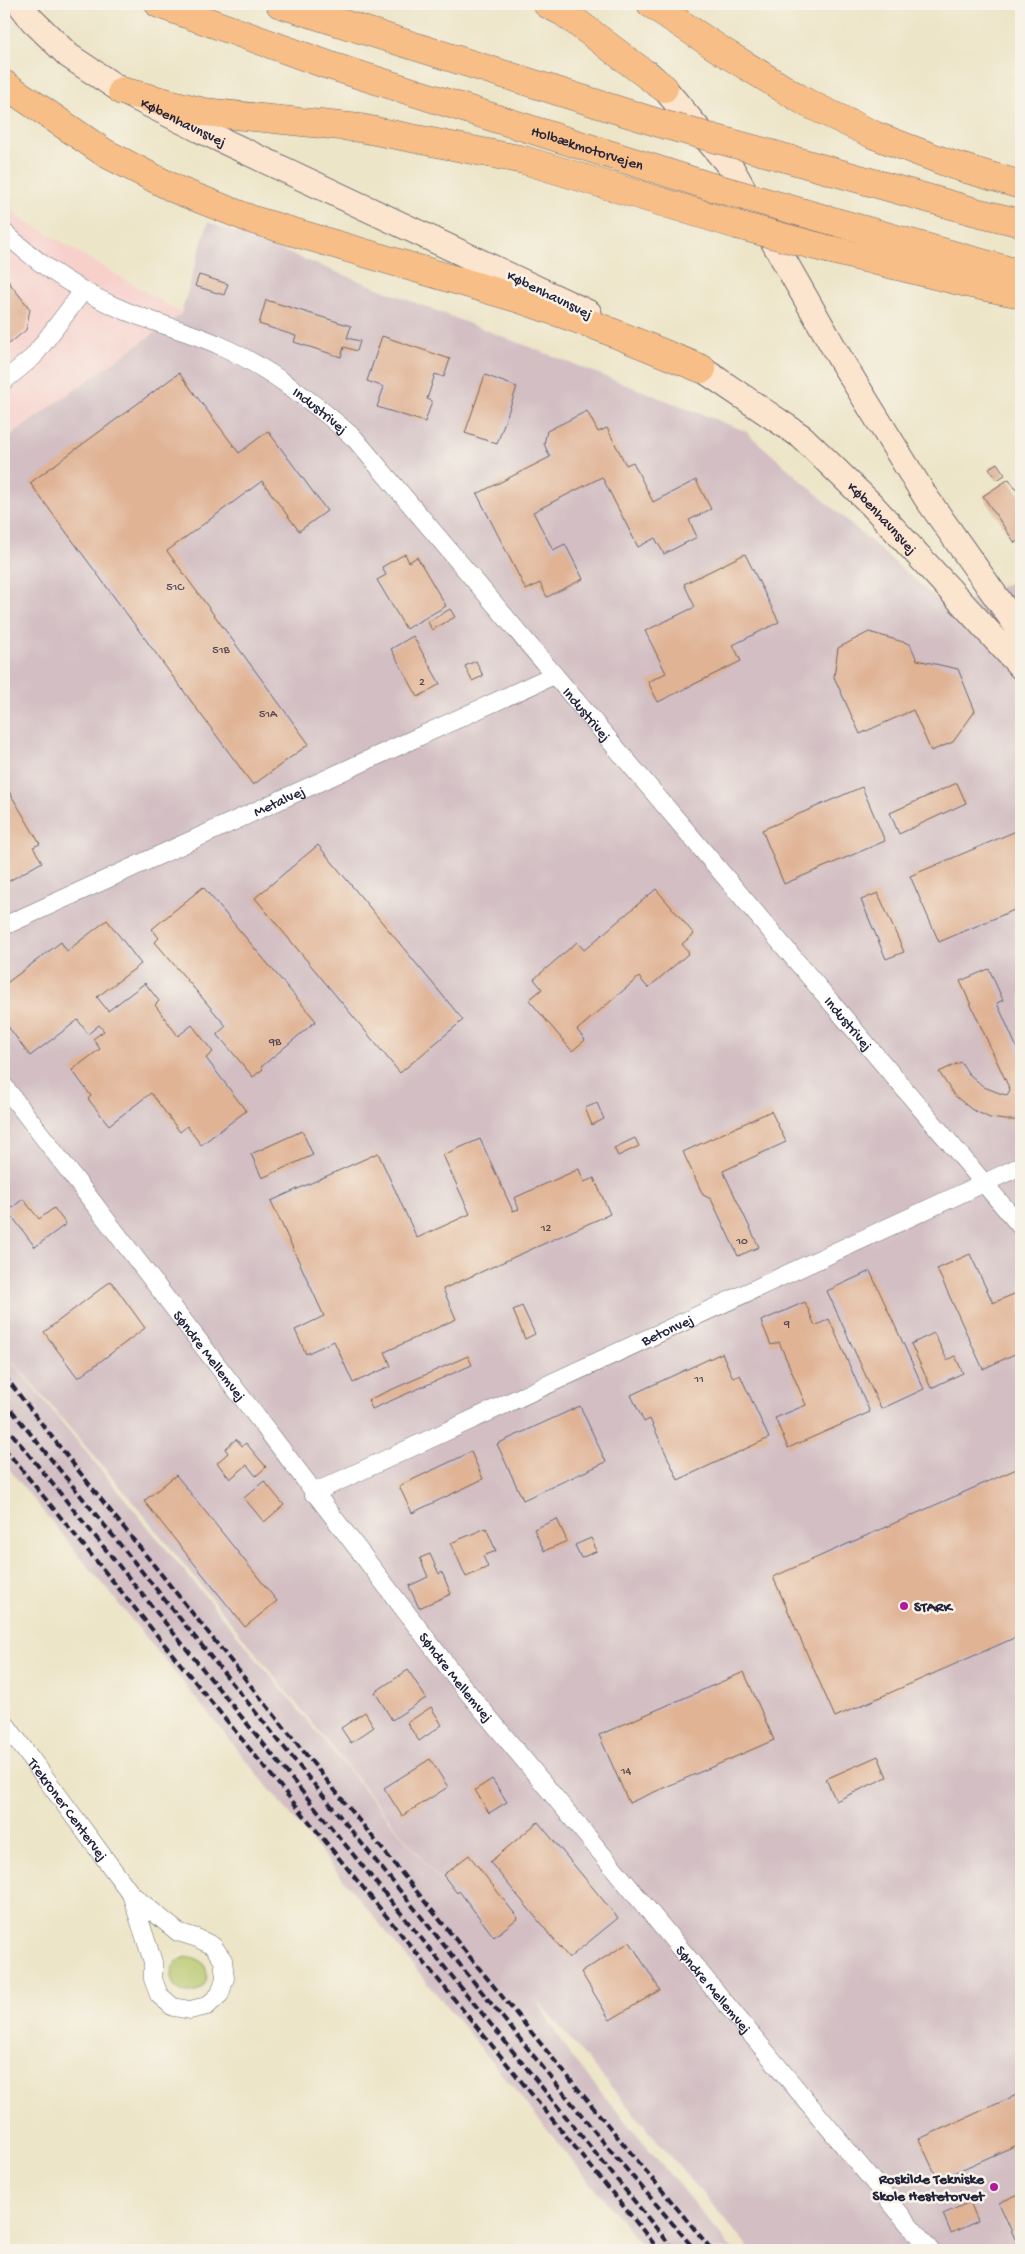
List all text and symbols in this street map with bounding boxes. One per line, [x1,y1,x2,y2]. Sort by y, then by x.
street label: Københavnsvej [137,95,229,152]
street label: Holbækmotorvejen [528,123,646,176]
street label: Københavnsvej [503,267,595,324]
street label: Industrivej [288,384,350,439]
street label: Københavnsvej [843,479,920,559]
house number: 51C [166,581,185,595]
house number: 51B [212,644,231,658]
house number: 2 [419,676,425,690]
street label: Industrivej [558,684,614,746]
house number: 51A [259,708,278,722]
street label: Metalvej [251,783,308,822]
street label: Industrivej [819,994,875,1055]
house number: 9B [268,1036,282,1050]
house number: 12 [540,1222,551,1236]
house number: 10 [735,1235,748,1249]
street label: Søndre Mellemvej [168,1308,249,1405]
street label: Betonvej [638,1312,697,1351]
house number: 9 [783,1318,790,1332]
house number: 11 [693,1373,704,1387]
place label: STARK [914,1599,953,1617]
marker: STARK [898,1600,910,1612]
street label: Søndre Mellemvej [414,1629,496,1726]
street label: Trekroner Centervej [22,1754,110,1865]
house number: 14 [620,1765,632,1779]
street label: Søndre Mellemvej [671,1943,754,2038]
place label: Roskilde Tekniske Skole Hestetorvet [873,2171,986,2206]
marker: Roskilde Tekniske Skole Hestetorvet [988,2181,1000,2193]

